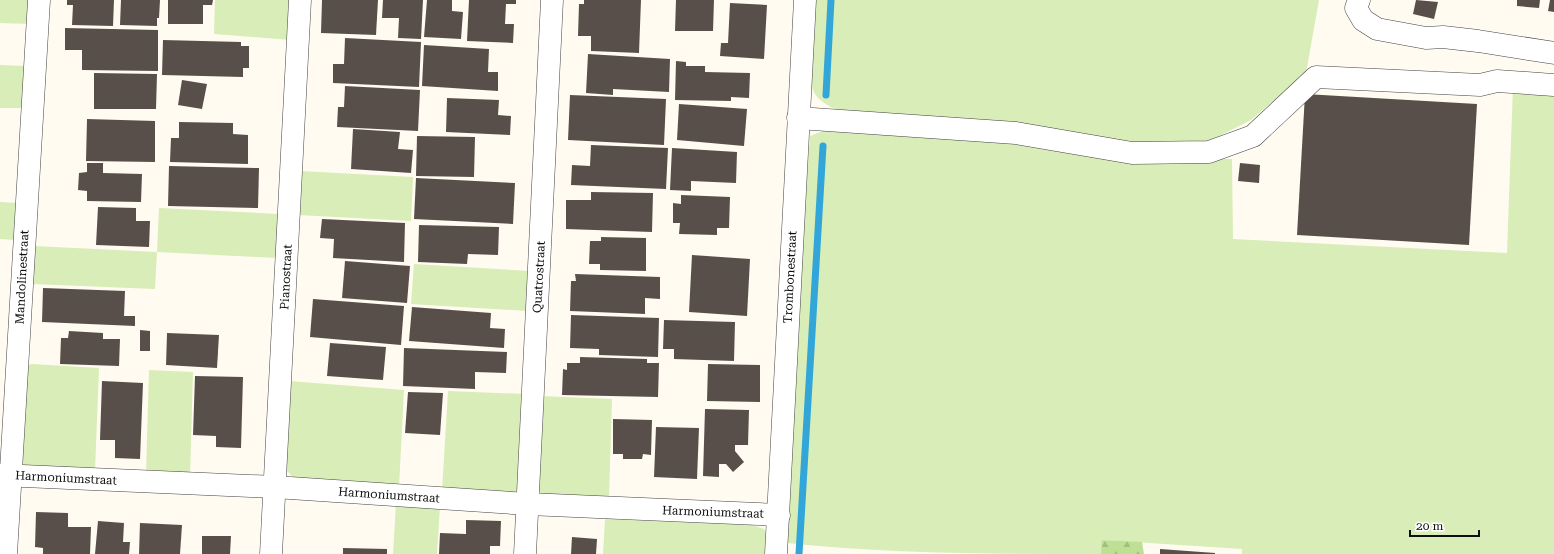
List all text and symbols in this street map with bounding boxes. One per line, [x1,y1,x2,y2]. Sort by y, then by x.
street label: Mandolinestraat [13,229,31,325]
street label: Trombonestraat [781,230,799,324]
street label: Quatrostraat [530,240,548,313]
street label: Pianostraat [277,243,295,310]
street label: Harmoniumstraat [15,468,118,488]
street label: Harmoniumstraat [338,484,441,506]
street label: Harmoniumstraat [662,503,765,521]
scale bar [1410,512,1479,538]
text: 20 m [1416,519,1443,533]

